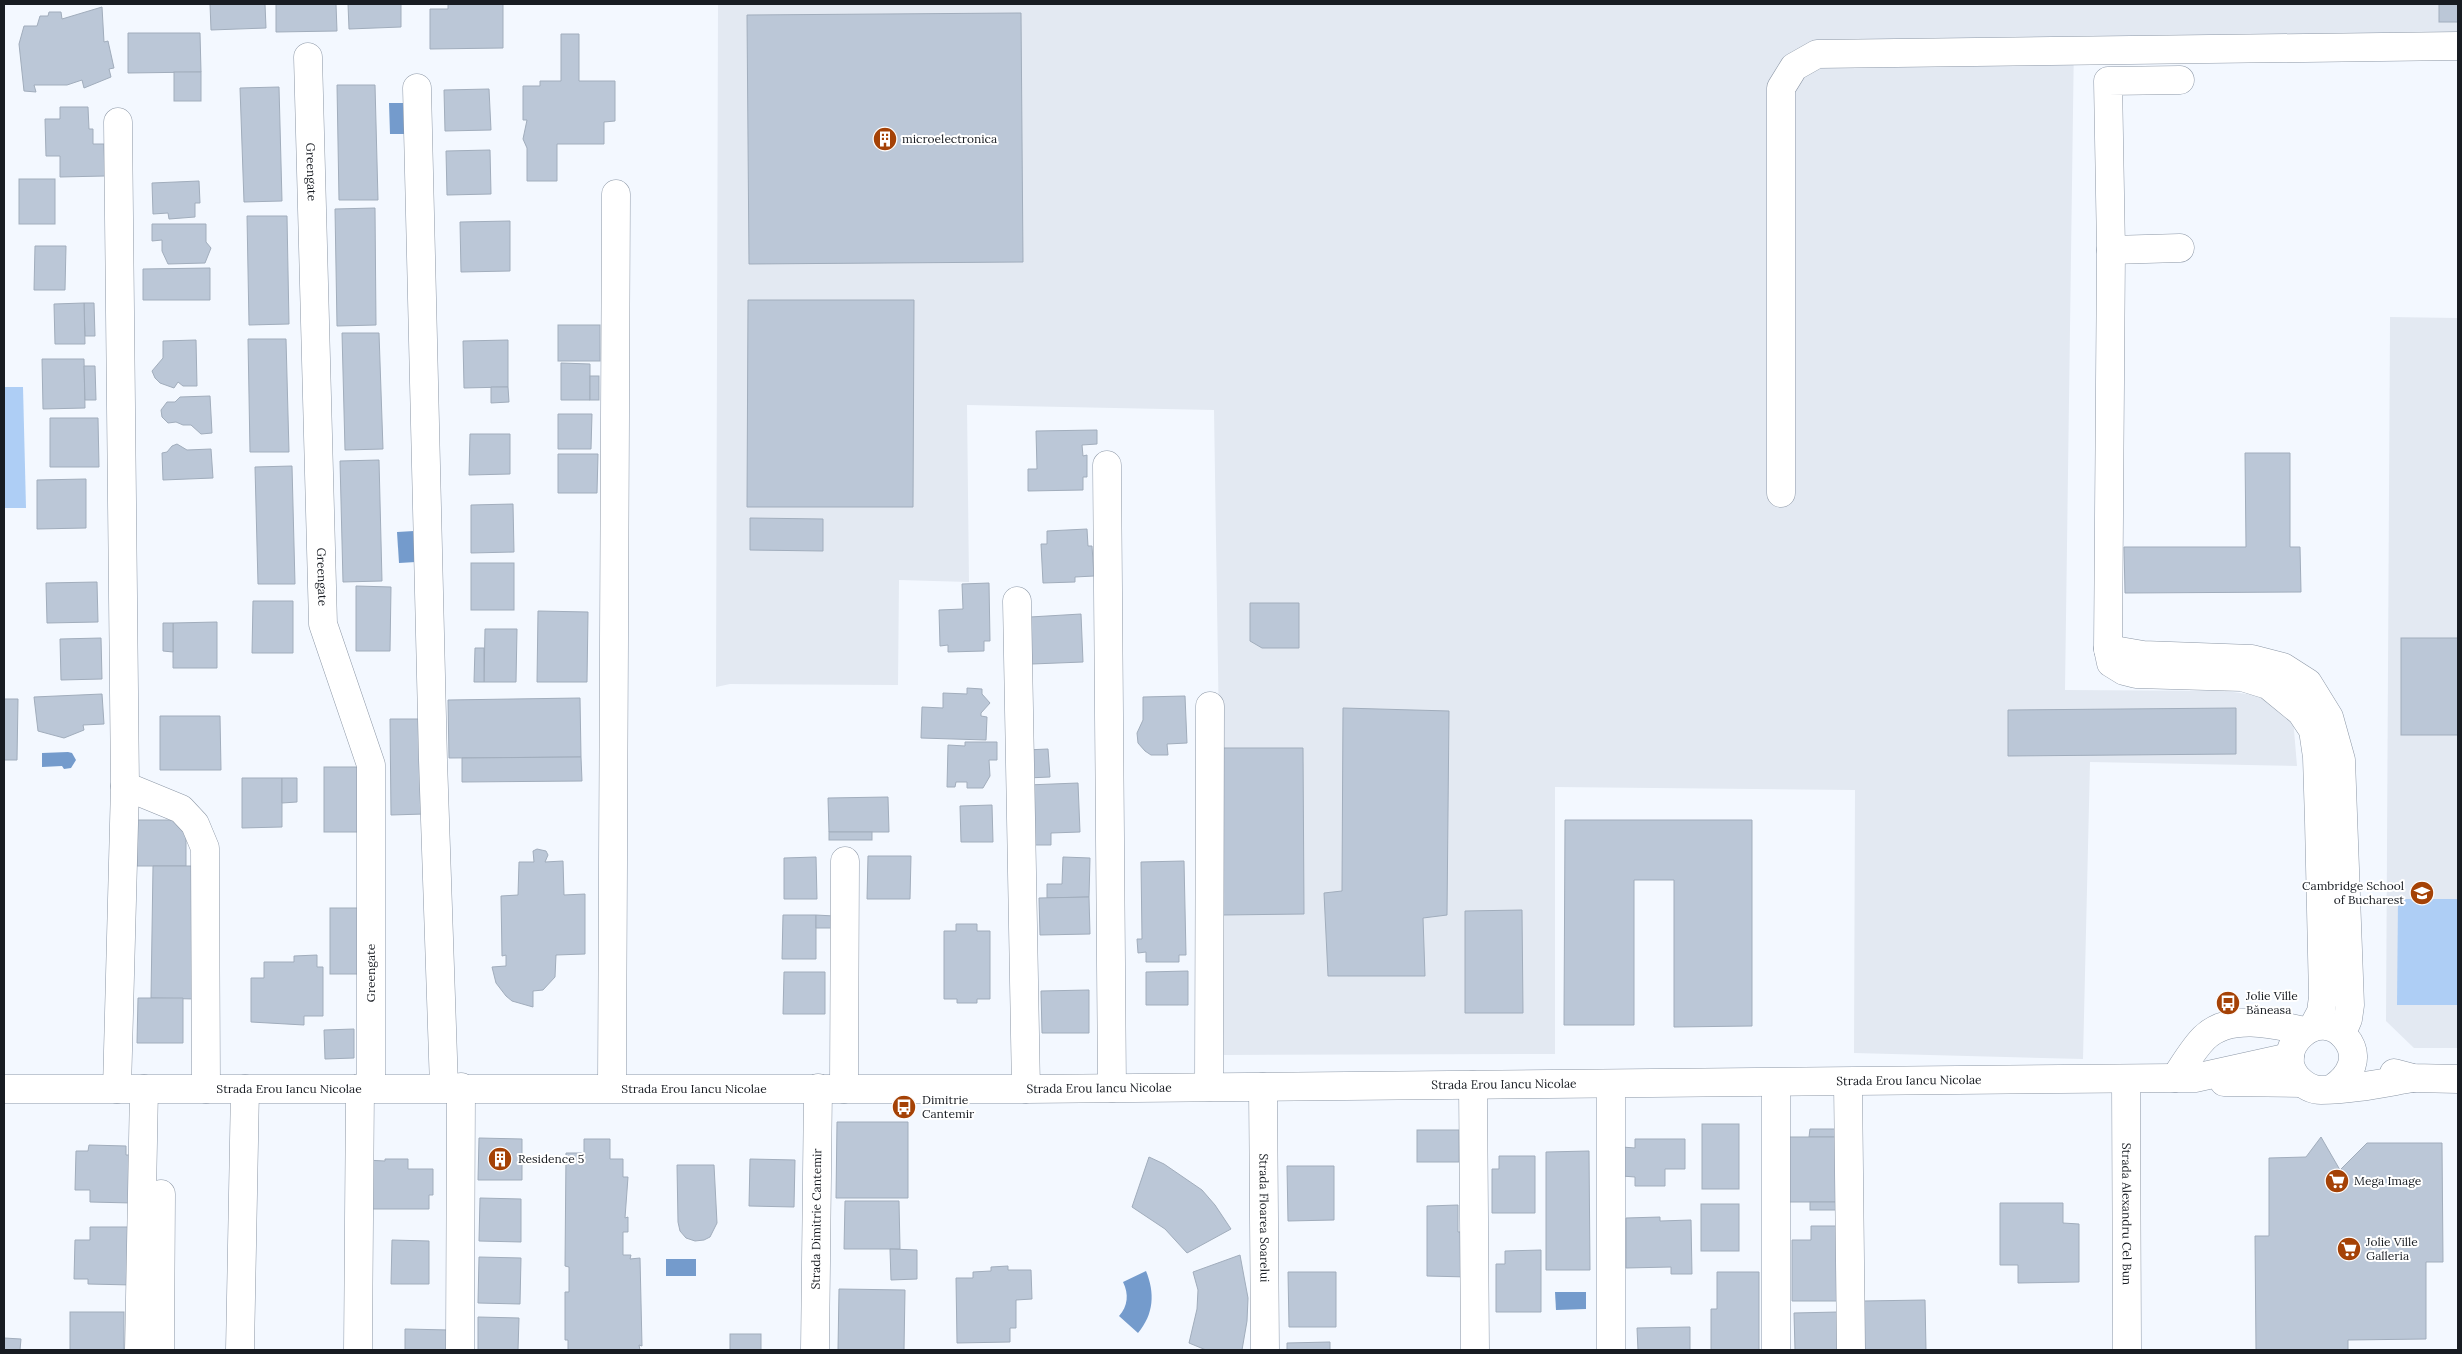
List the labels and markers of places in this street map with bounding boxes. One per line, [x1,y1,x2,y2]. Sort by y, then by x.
building icon: microelectronica [872,126,898,152]
place label: microelectronica [902,131,997,146]
place label: Cambridge School of Bucharest [2302,878,2404,907]
school or university icon: Cambridge School of Bucharest [2409,880,2435,906]
place label: Jolie Ville Băneasa [2245,988,2298,1017]
bus stop icon: Jolie Ville Băneasa [2215,990,2241,1016]
place label: Dimitrie Cantemir [922,1092,975,1121]
bus stop icon: Dimitrie Cantemir [891,1094,917,1120]
building icon: Residence 5 [487,1146,513,1172]
place label: Residence 5 [518,1151,584,1166]
supermarket icon: Mega Image [2324,1168,2350,1194]
place label: Mega Image [2354,1173,2422,1188]
place label: Jolie Ville Galleria [2365,1234,2418,1263]
supermarket icon: Jolie Ville Galleria [2336,1236,2362,1262]

